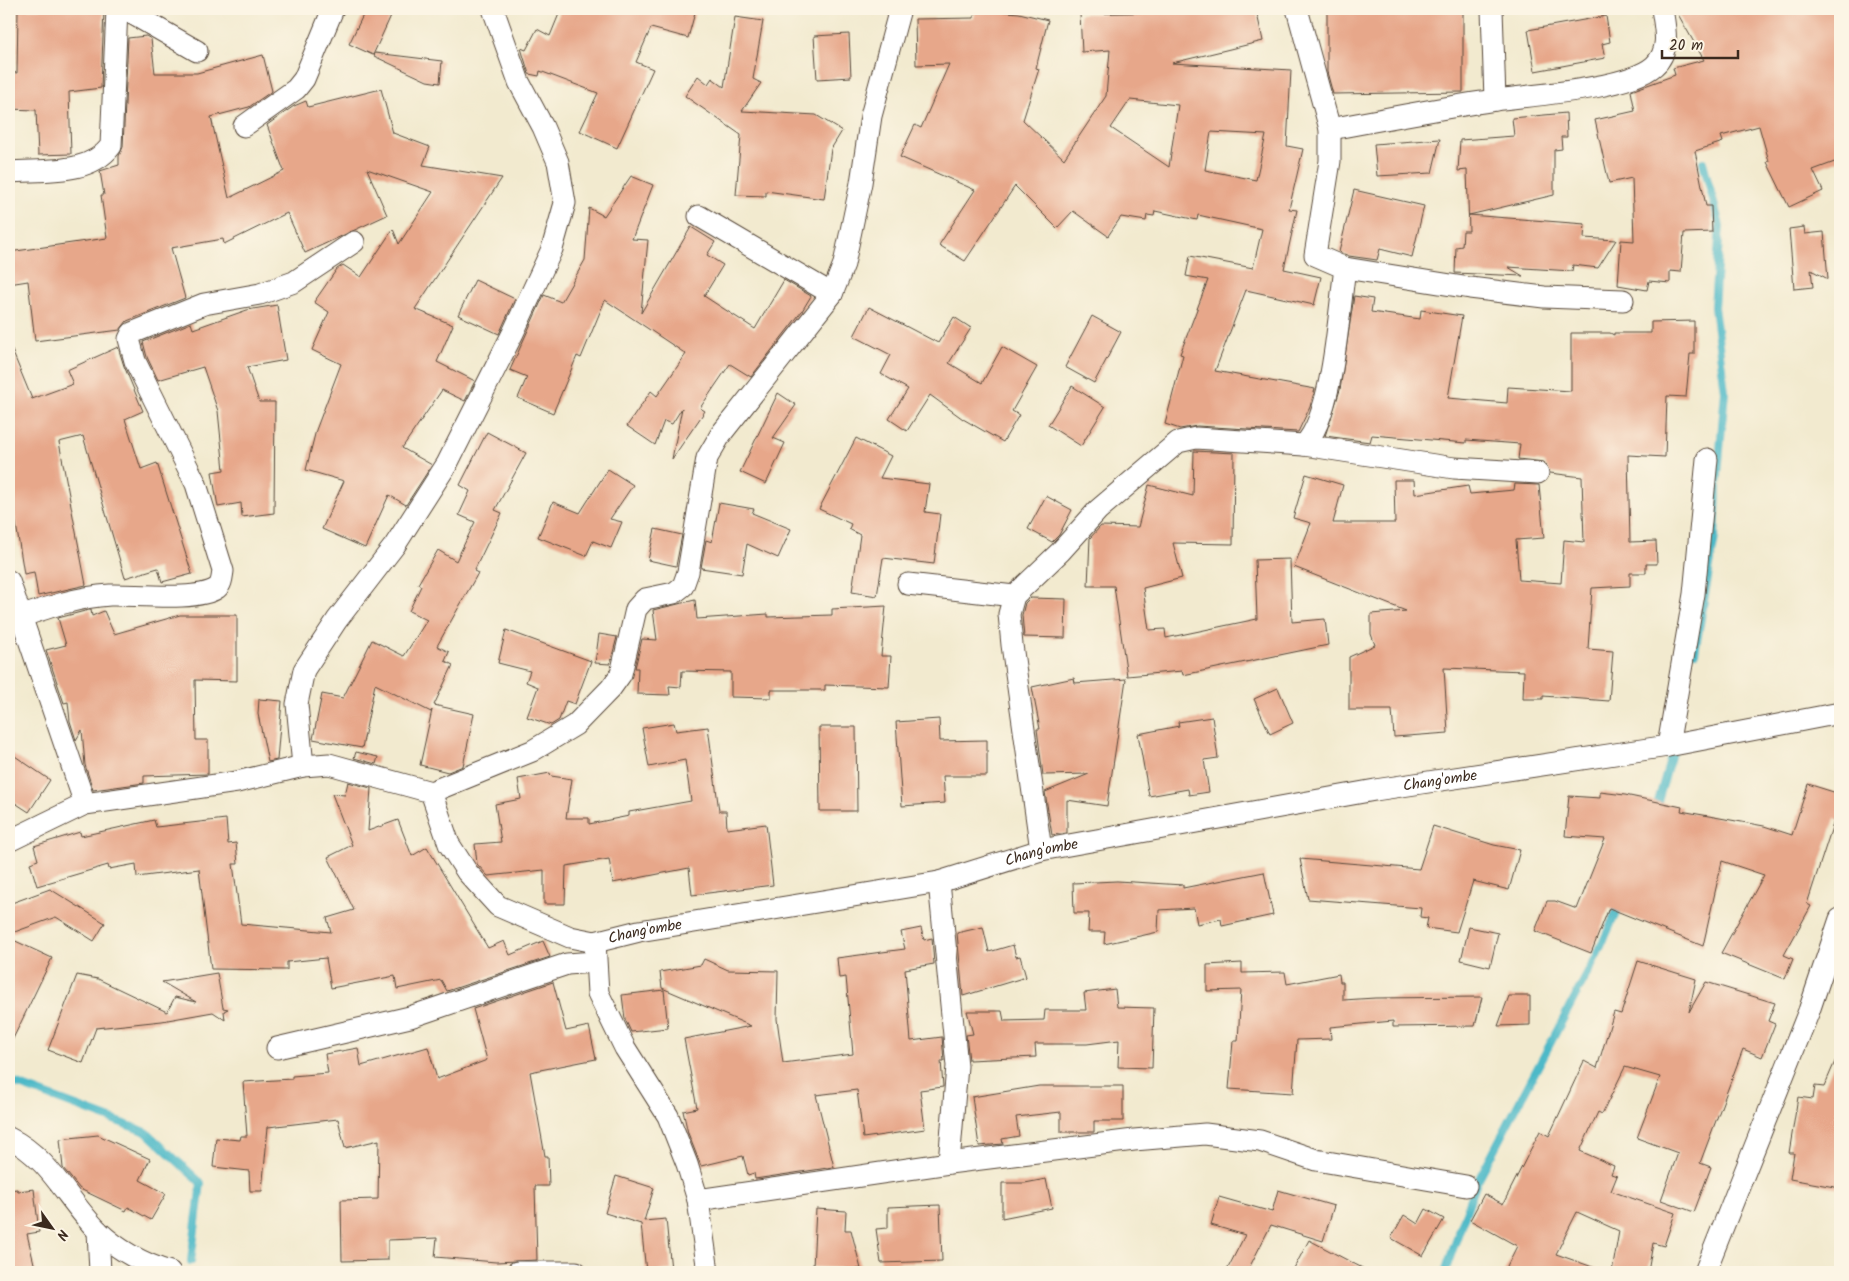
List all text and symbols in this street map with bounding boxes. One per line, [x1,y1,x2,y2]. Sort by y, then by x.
scale bar [1662,28,1738,60]
text: 20 m [1669,34,1703,58]
street label: Chang'ombe [1401,764,1479,799]
street label: Chang'ombe [1002,833,1080,874]
street label: Chang'ombe [606,913,684,951]
north arrow [28,1204,78,1254]
text: N [50,1225,74,1244]

